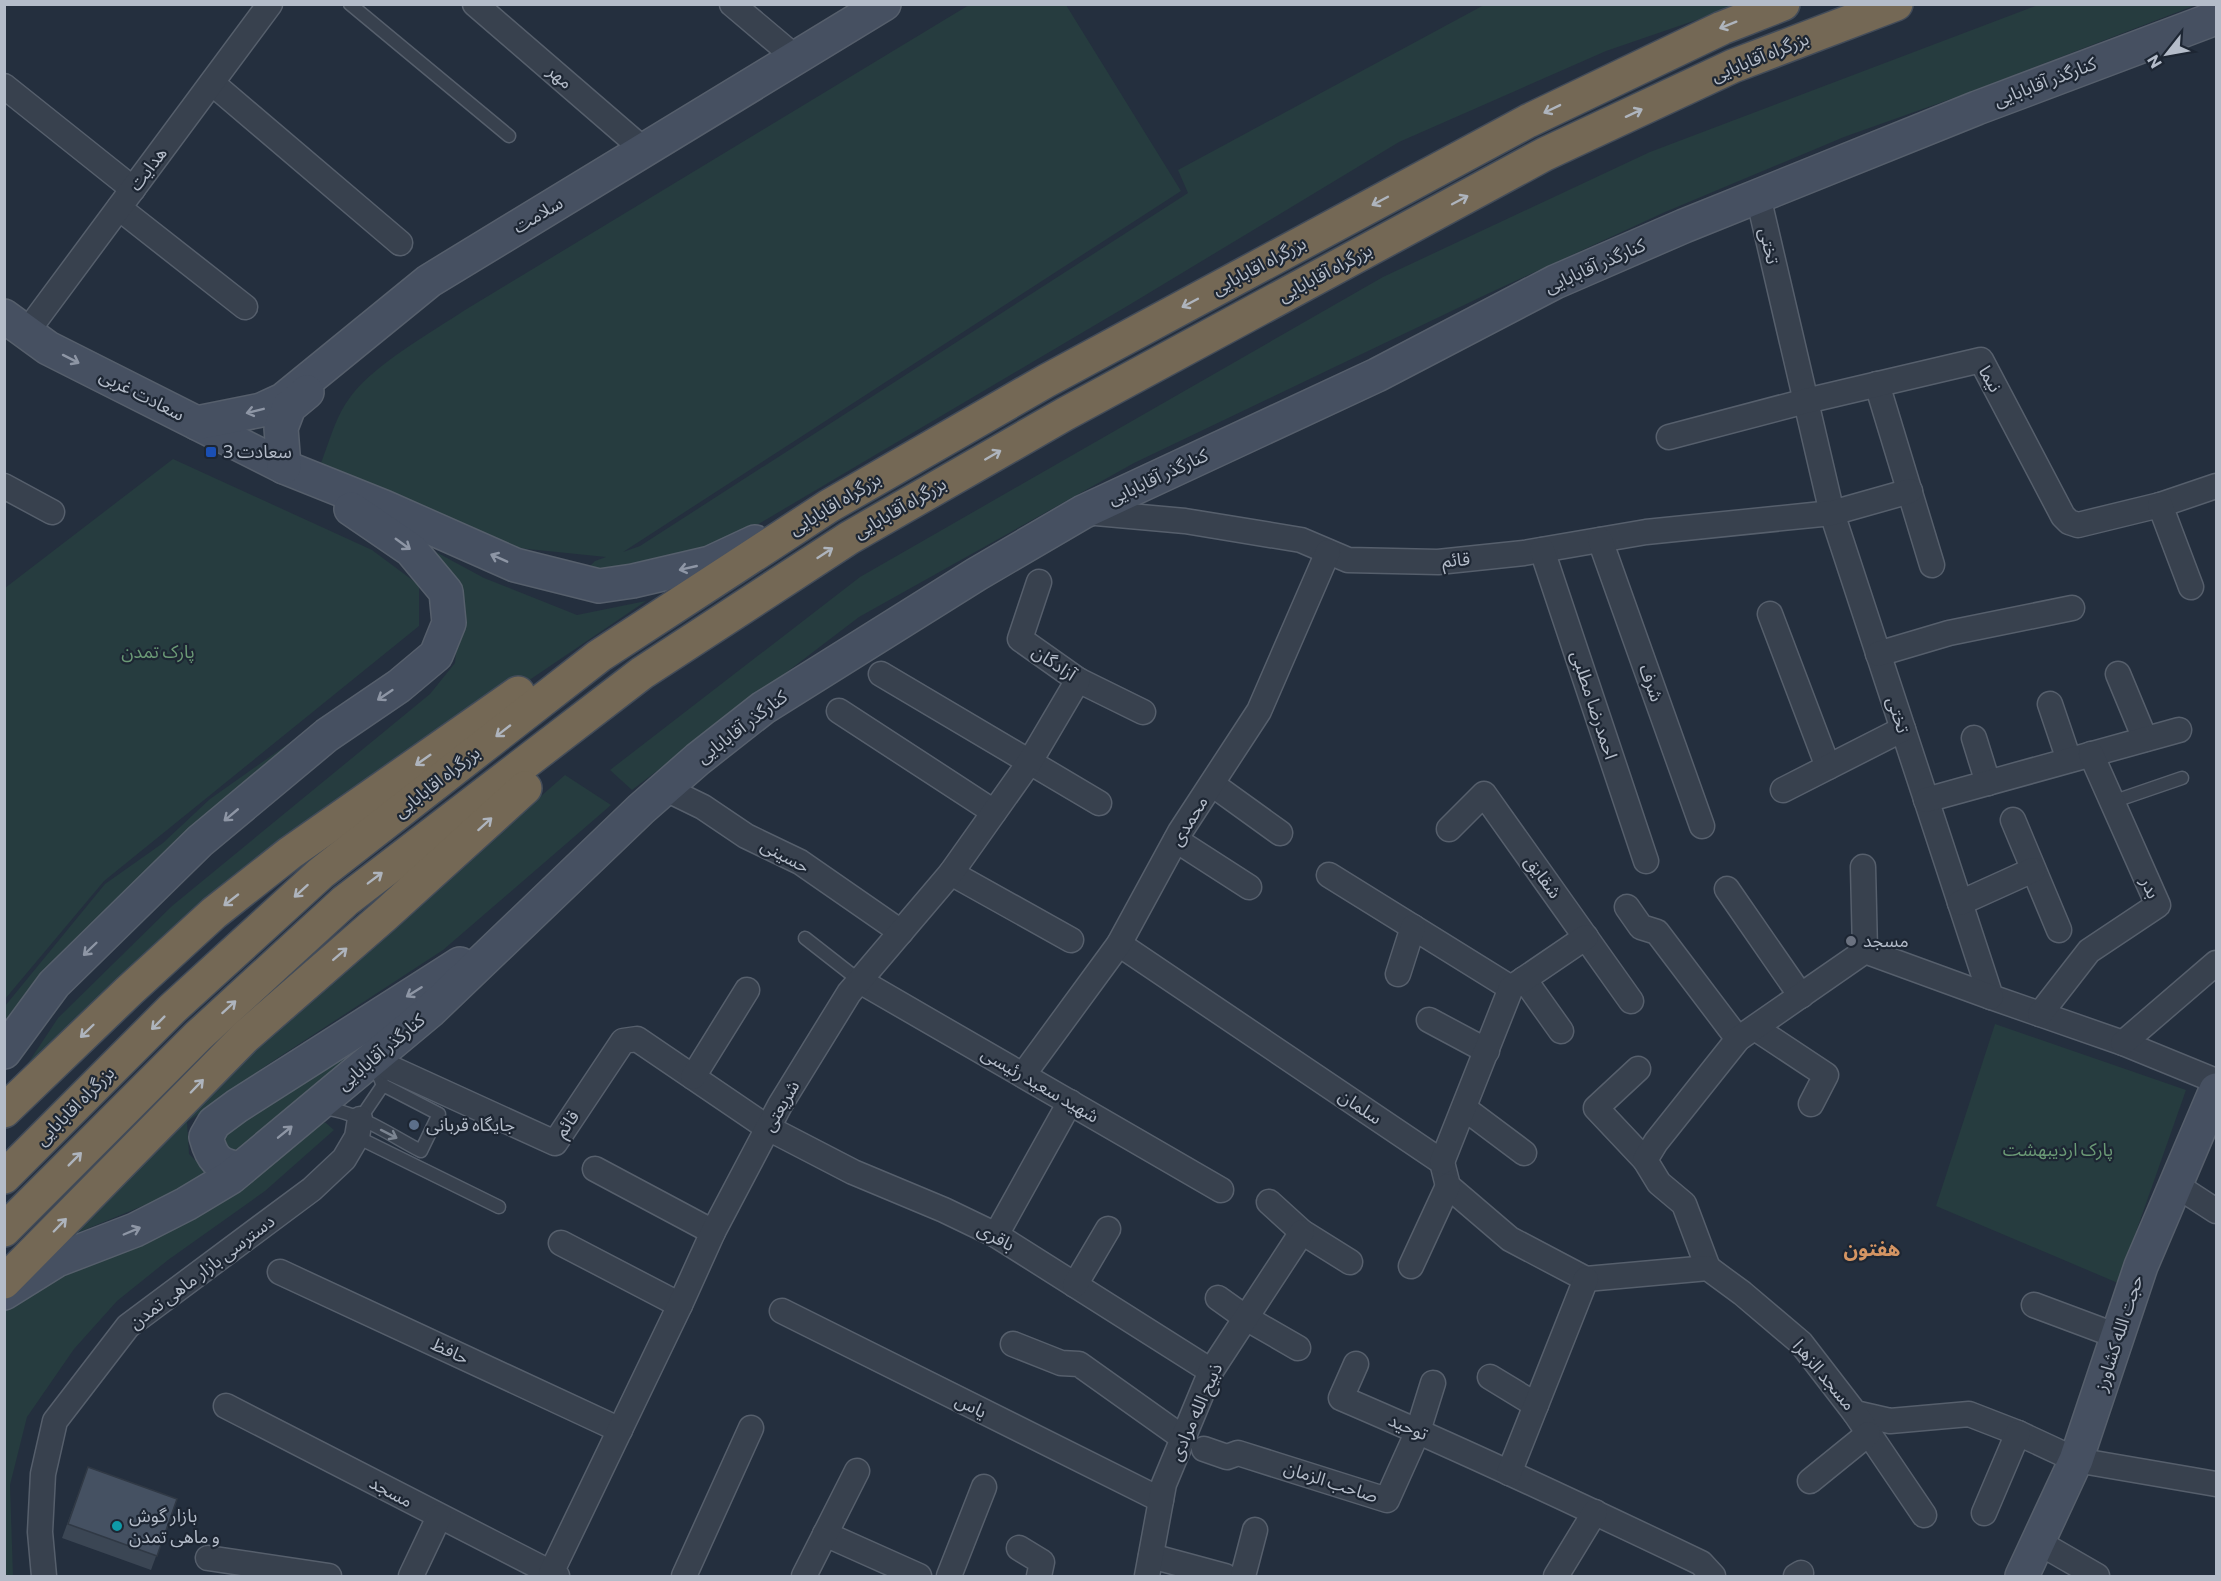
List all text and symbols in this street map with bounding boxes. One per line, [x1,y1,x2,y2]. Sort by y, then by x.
one-way arrow [1719,21,1738,32]
north arrow [2137,24,2197,84]
street label: بزرگراه آقابابایی [1708,27,1812,87]
street label: کنارگذر آقابابایی [1990,51,2100,112]
text: N [2142,52,2165,72]
street label: مهر [542,59,578,94]
one-way arrow [1544,104,1562,115]
one-way arrow [1624,106,1642,118]
street label: هدایت [124,142,171,195]
street label: سلامت [509,191,566,237]
one-way arrow [1450,194,1468,205]
one-way arrow [1372,195,1389,207]
street label: تختی [1754,225,1785,266]
street label: بزرگراه اقابابایی [1208,231,1310,300]
street label: کنارگذر آقابابایی [1541,233,1649,298]
street label: بزرگراه آقابابایی [1274,238,1376,307]
one-way arrow [1182,297,1199,309]
one-way arrow [61,354,79,365]
street label: نیما [1975,361,2007,396]
street label: سعادت غربی [96,363,189,426]
one-way arrow [246,406,265,417]
place label: سعادت 3 [223,440,292,462]
street label: کنارگذر آقابابایی [1104,443,1212,510]
marker: سعادت 3 [204,445,218,459]
one-way arrow [985,448,1002,460]
street label: بزرگراه اقابابایی [785,467,885,540]
street label: بزرگراه آقابابایی [849,472,950,543]
one-way arrow [395,538,411,550]
one-way arrow [816,547,833,559]
street label: قائم [1441,547,1471,574]
one-way arrow [491,551,509,563]
one-way arrow [679,562,698,574]
park label: پارک تمدن [121,640,195,663]
street label: آزادگان [1028,640,1081,686]
street label: احمدرضا مطلبی [1566,648,1623,762]
street label: شرف [1634,661,1669,705]
street label: کنارگذر آقابابایی [692,685,792,768]
one-way arrow [377,689,394,701]
street label: تختی [1882,694,1915,736]
one-way arrow [495,724,511,737]
street label: بزرگراه اقابابایی [389,741,484,822]
one-way arrow [415,754,431,766]
street label: محمدی [1164,791,1213,850]
one-way arrow [224,809,240,822]
one-way arrow [478,817,493,831]
street label: حسینی [757,833,814,878]
street label: شقایق [1520,850,1567,903]
one-way arrow [367,872,383,885]
street label: بدر [2135,873,2165,902]
one-way arrow [294,884,309,898]
one-way arrow [224,893,240,906]
place label: مسجد [1863,929,1909,951]
marker: مسجد [1844,934,1858,948]
one-way arrow [82,942,97,956]
one-way arrow [332,947,347,961]
one-way arrow [406,986,423,998]
one-way arrow [221,1000,236,1014]
street label: کنارگذر آقابابایی [332,1008,430,1095]
one-way arrow [150,1016,165,1031]
one-way arrow [80,1024,95,1038]
street label: شهید سعید رئیسی [977,1042,1103,1128]
street label: بزرگراه اقابابایی [30,1061,119,1150]
street label: شریعتی [757,1076,804,1135]
one-way arrow [189,1078,204,1093]
street label: سلمان [1334,1084,1386,1129]
street label: قائم [549,1106,586,1143]
place label: جایگاه قربانی [426,1113,515,1136]
marker: جایگاه قربانی [407,1118,421,1132]
one-way arrow [277,1125,293,1138]
one-way arrow [380,1128,397,1140]
park label: پارک اردیبهشت [2003,1138,2113,1161]
one-way arrow [68,1151,83,1166]
street label: دسترسی بازار ماهی تمدن [124,1209,279,1334]
one-way arrow [53,1217,68,1232]
street label: باقری [974,1217,1019,1256]
one-way arrow [122,1225,140,1236]
district label: هفتون [1844,1236,1901,1261]
street label: حجت الله کشاورز [2089,1272,2148,1395]
street label: حافظ [428,1332,473,1368]
street label: مسجد الزهرا [1788,1334,1861,1415]
street label: ذبیح الله مرادی [1164,1359,1229,1465]
street label: یاس [952,1388,991,1423]
street label: توحید [1385,1408,1431,1445]
street label: صاحب الزمان [1281,1456,1381,1508]
street label: مسجد [366,1471,417,1512]
place label: بازار گوش و ماهی تمدن [129,1504,220,1548]
marker: بازار گوش و ماهی تمدن [110,1519,124,1533]

